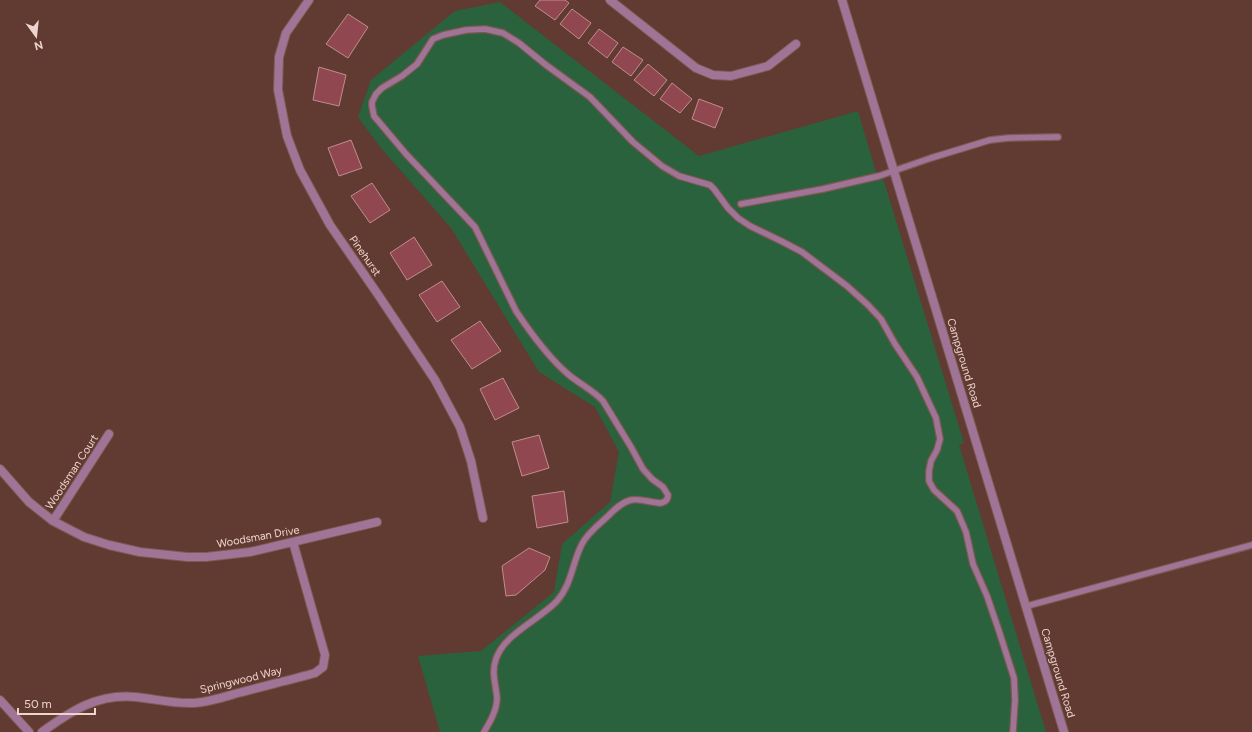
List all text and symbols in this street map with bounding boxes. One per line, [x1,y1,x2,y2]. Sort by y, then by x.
north arrow [16,16,56,56]
text: N [33,38,44,53]
street label: Pinehurst [346,233,384,279]
street label: Campground Road [944,317,984,409]
street label: Woodsman Court [43,432,101,512]
street label: Woodsman Drive [216,523,300,551]
street label: Campground Road [1038,627,1078,719]
street label: Springwood Way [199,663,284,696]
scale bar [18,690,95,716]
text: 50 m [24,697,52,711]

